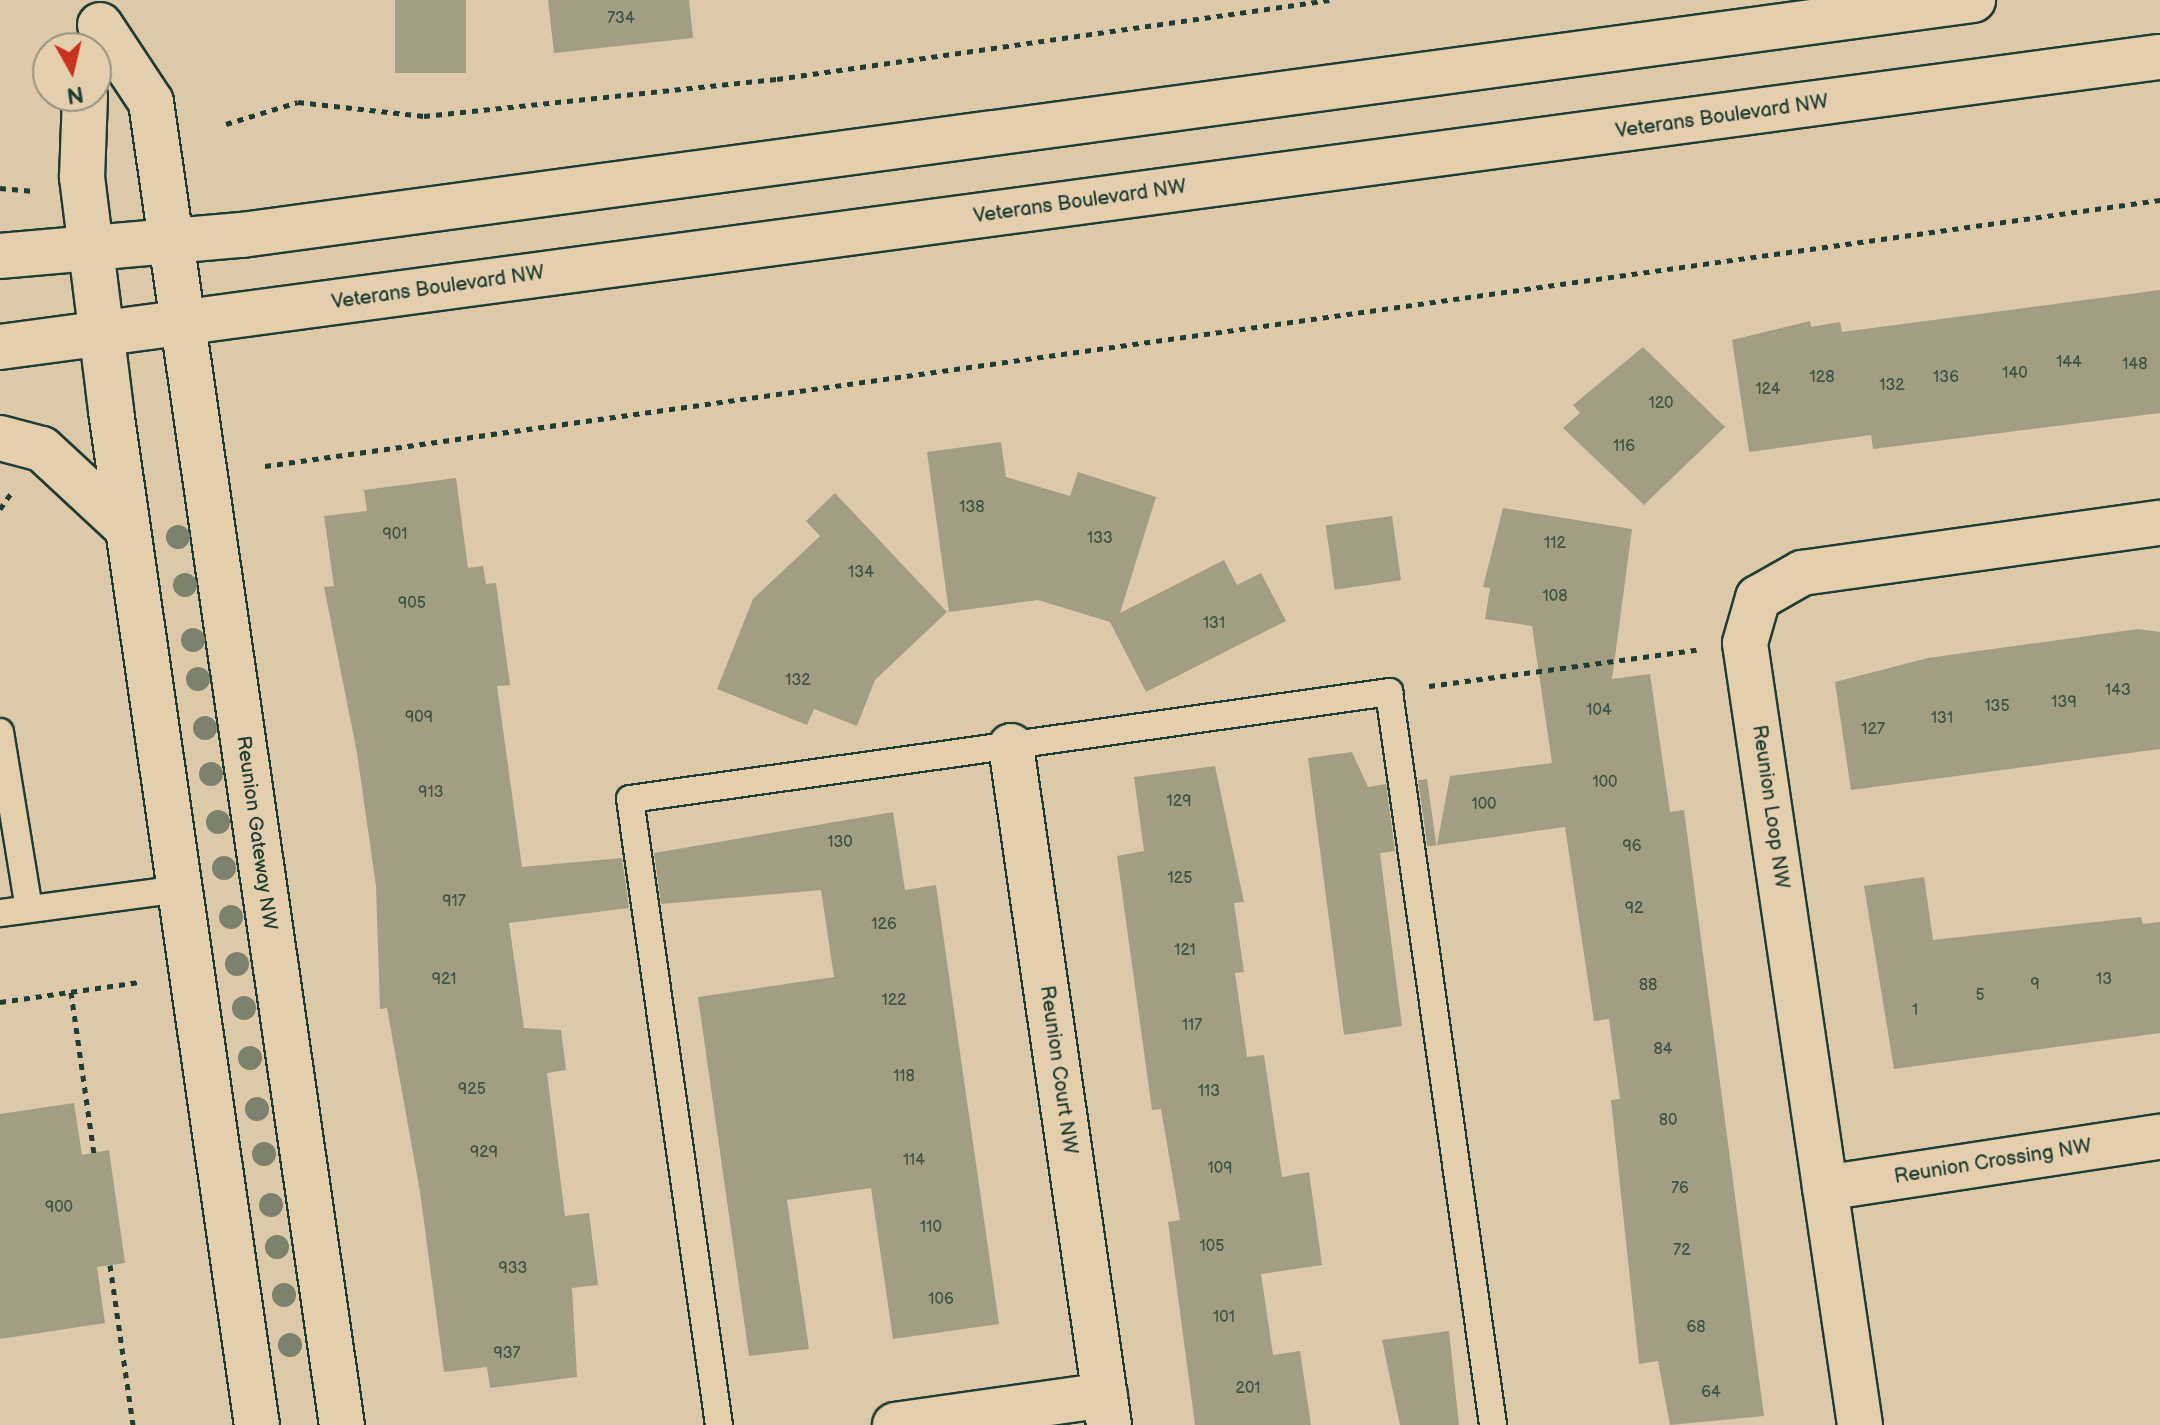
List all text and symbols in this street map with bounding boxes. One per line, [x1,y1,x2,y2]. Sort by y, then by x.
house number: 734 [607,9,635,29]
north arrow [32,32,112,112]
text: N [65,80,85,109]
street label: Veterans Boulevard NW [1614,90,1830,144]
street label: Veterans Boulevard NW [972,175,1188,229]
street label: Veterans Boulevard NW [330,261,546,315]
house number: 144 [2056,353,2082,373]
house number: 148 [2122,355,2148,375]
house number: 140 [2002,364,2028,384]
house number: 128 [1810,368,1834,388]
house number: 136 [1933,368,1959,388]
house number: 132 [1879,376,1905,396]
house number: 124 [1755,380,1781,400]
house number: 120 [1648,394,1674,414]
house number: 116 [1613,437,1635,457]
house number: 138 [959,498,985,518]
house number: 901 [383,525,407,545]
house number: 133 [1087,529,1113,549]
house number: 112 [1544,534,1566,554]
house number: 134 [848,563,874,583]
house number: 108 [1543,587,1567,607]
house number: 905 [398,594,426,614]
house number: 131 [1203,614,1225,634]
house number: 132 [785,671,811,691]
house number: 143 [2105,681,2131,701]
house number: 139 [2051,693,2077,713]
house number: 135 [1984,697,2010,717]
house number: 104 [1586,701,1612,721]
house number: 909 [405,708,433,728]
house number: 131 [1931,709,1953,729]
house number: 127 [1861,720,1885,740]
street label: Reunion Loop NW [1747,723,1793,891]
street label: Reunion Gateway NW [230,734,282,932]
house number: 100 [1592,773,1618,793]
house number: 913 [418,783,444,803]
house number: 129 [1167,792,1191,812]
house number: 100 [1471,795,1497,815]
house number: 130 [827,833,853,853]
house number: 96 [1622,837,1642,857]
house number: 125 [1168,869,1192,889]
house number: 917 [442,892,466,912]
house number: 92 [1625,899,1643,919]
house number: 126 [871,915,897,935]
house number: 121 [1174,941,1196,961]
house number: 921 [432,970,456,990]
house number: 13 [2096,970,2112,990]
house number: 9 [2030,975,2040,995]
house number: 88 [1639,976,1657,996]
street label: Reunion Court NW [1034,984,1082,1156]
house number: 5 [1975,986,1985,1006]
house number: 122 [881,991,907,1011]
house number: 1 [1912,1001,1918,1021]
house number: 117 [1182,1016,1202,1036]
house number: 84 [1653,1040,1673,1060]
house number: 118 [893,1067,915,1087]
house number: 925 [458,1080,486,1100]
house number: 113 [1198,1082,1220,1102]
house number: 80 [1659,1111,1677,1131]
street label: Reunion Crossing NW [1892,1135,2094,1189]
house number: 929 [470,1143,498,1163]
house number: 114 [903,1151,925,1171]
house number: 109 [1208,1159,1232,1179]
house number: 76 [1671,1179,1689,1199]
house number: 900 [45,1198,73,1218]
house number: 110 [920,1218,942,1238]
house number: 105 [1200,1237,1224,1257]
house number: 72 [1673,1241,1691,1261]
house number: 933 [499,1259,527,1279]
house number: 106 [928,1290,954,1310]
house number: 101 [1213,1308,1235,1328]
house number: 68 [1686,1318,1706,1338]
house number: 937 [494,1344,520,1364]
house number: 201 [1235,1379,1261,1399]
house number: 64 [1701,1383,1721,1403]

